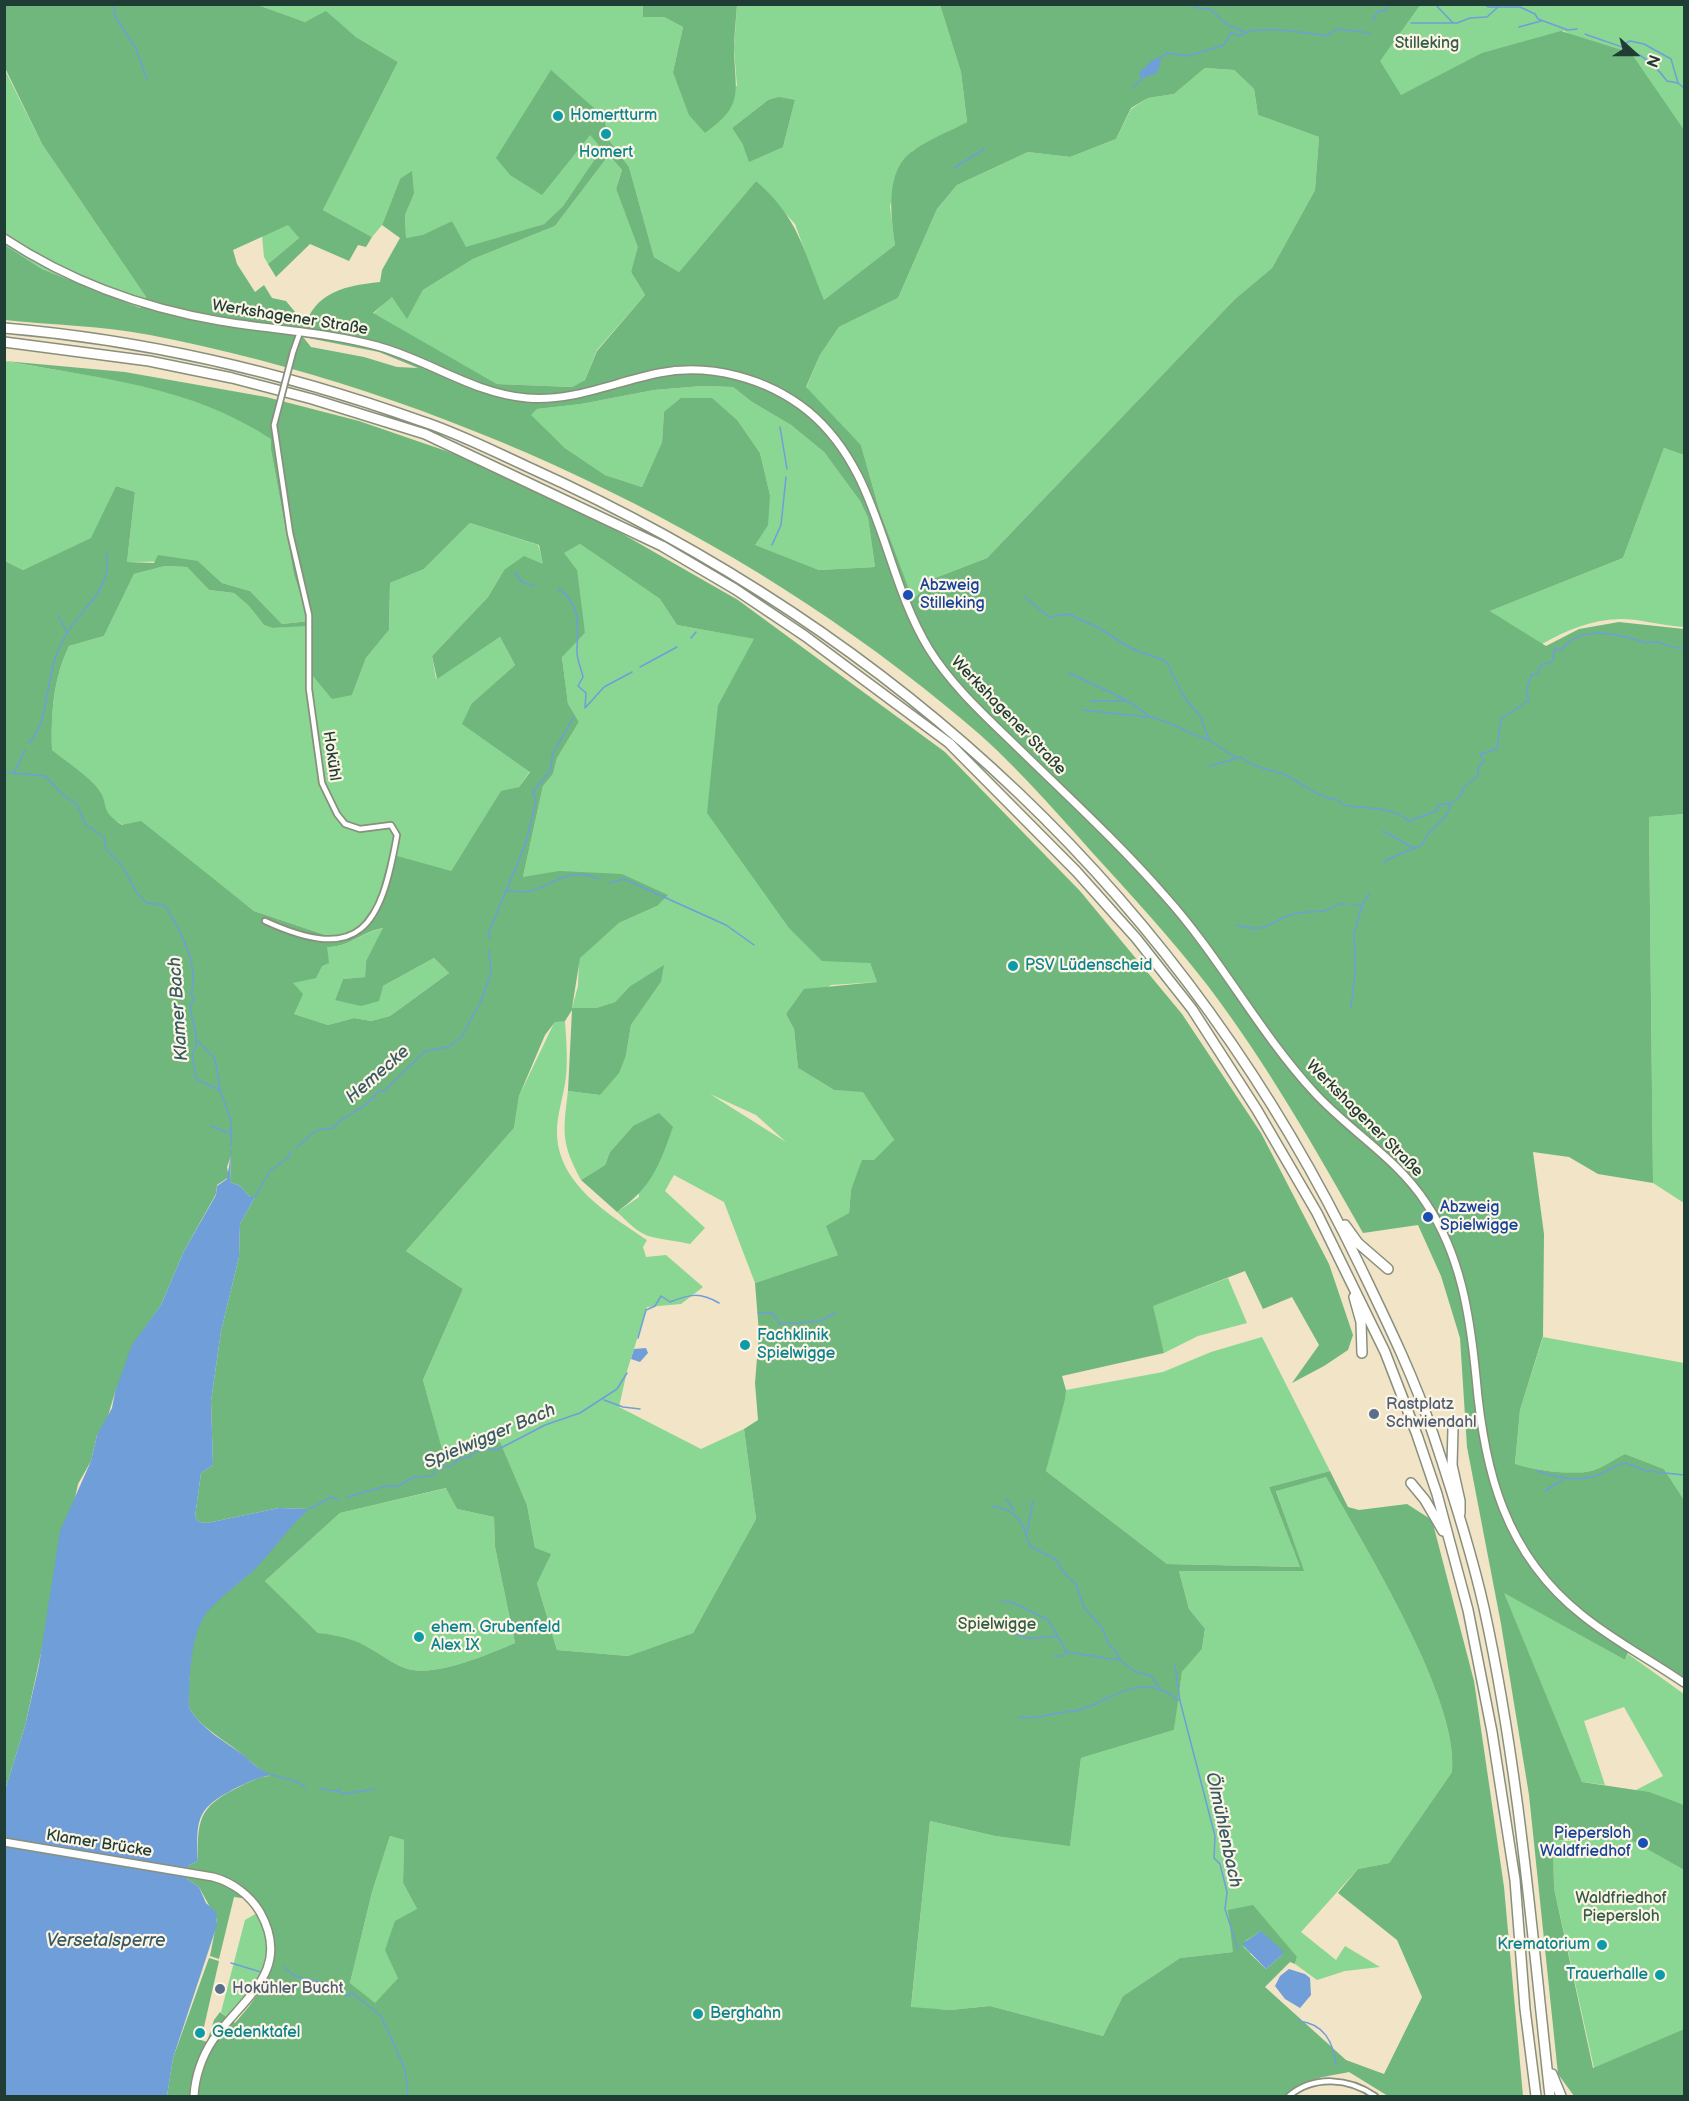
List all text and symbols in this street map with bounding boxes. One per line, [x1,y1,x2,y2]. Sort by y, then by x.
north arrow [1605,24,1665,84]
park label: Stilleking [1395,34,1459,54]
text: N [1641,52,1663,70]
place label: Homertturm [570,106,657,126]
marker: Homertturm [551,109,565,123]
marker: Homert [599,127,613,141]
place label: Homert [579,143,633,163]
street label: Werkshagener Straße [211,296,369,340]
place label: Abzweig Stilleking [920,576,985,614]
marker: Abzweig Stilleking [901,588,915,602]
street label: Werkshagener Straße [946,653,1070,779]
street label: Hokühl [318,730,344,782]
water label: Klamer Bach [165,956,193,1062]
place label: PSV Lüdenscheid [1025,956,1153,976]
marker: PSV Lüdenscheid [1006,959,1020,973]
water label: Hemecke [342,1041,414,1109]
street label: Werkshagener Straße [1302,1057,1426,1181]
place label: Abzweig Spielwigge [1440,1198,1518,1236]
marker: Abzweig Spielwigge [1421,1210,1435,1224]
place label: Fachklinik Spielwigge [757,1326,835,1364]
marker: Fachklinik Spielwigge [738,1338,752,1352]
place label: Rastplatz Schwiendahl [1386,1395,1477,1433]
water label: Spielwigger Bach [421,1400,559,1474]
marker: Rastplatz Schwiendahl [1367,1407,1381,1421]
park label: Spielwigge [958,1615,1036,1635]
place label: ehem. Grubenfeld Alex IX [431,1618,560,1656]
marker: ehem. Grubenfeld Alex IX [412,1630,426,1644]
water label: Ölmühlenbach [1200,1770,1246,1890]
place label: Piepersloh Waldfriedhof [1540,1824,1631,1862]
street label: Klamer Brücke [45,1826,153,1862]
marker: Piepersloh Waldfriedhof [1636,1836,1650,1850]
park label: Waldfriedhof Piepersloh [1575,1889,1667,1927]
water label: Versetalsperre [46,1930,166,1952]
place label: Krematorium [1497,1935,1590,1955]
marker: Krematorium [1595,1938,1609,1952]
place label: Trauerhalle [1566,1965,1648,1985]
marker: Trauerhalle [1653,1968,1667,1982]
place label: Hokühler Bucht [232,1979,344,1999]
marker: Hokühler Bucht [213,1982,227,1996]
place label: Berghahn [710,2004,781,2024]
marker: Berghahn [691,2007,705,2021]
place label: Gedenktafel [212,2023,300,2043]
marker: Gedenktafel [193,2026,207,2040]

